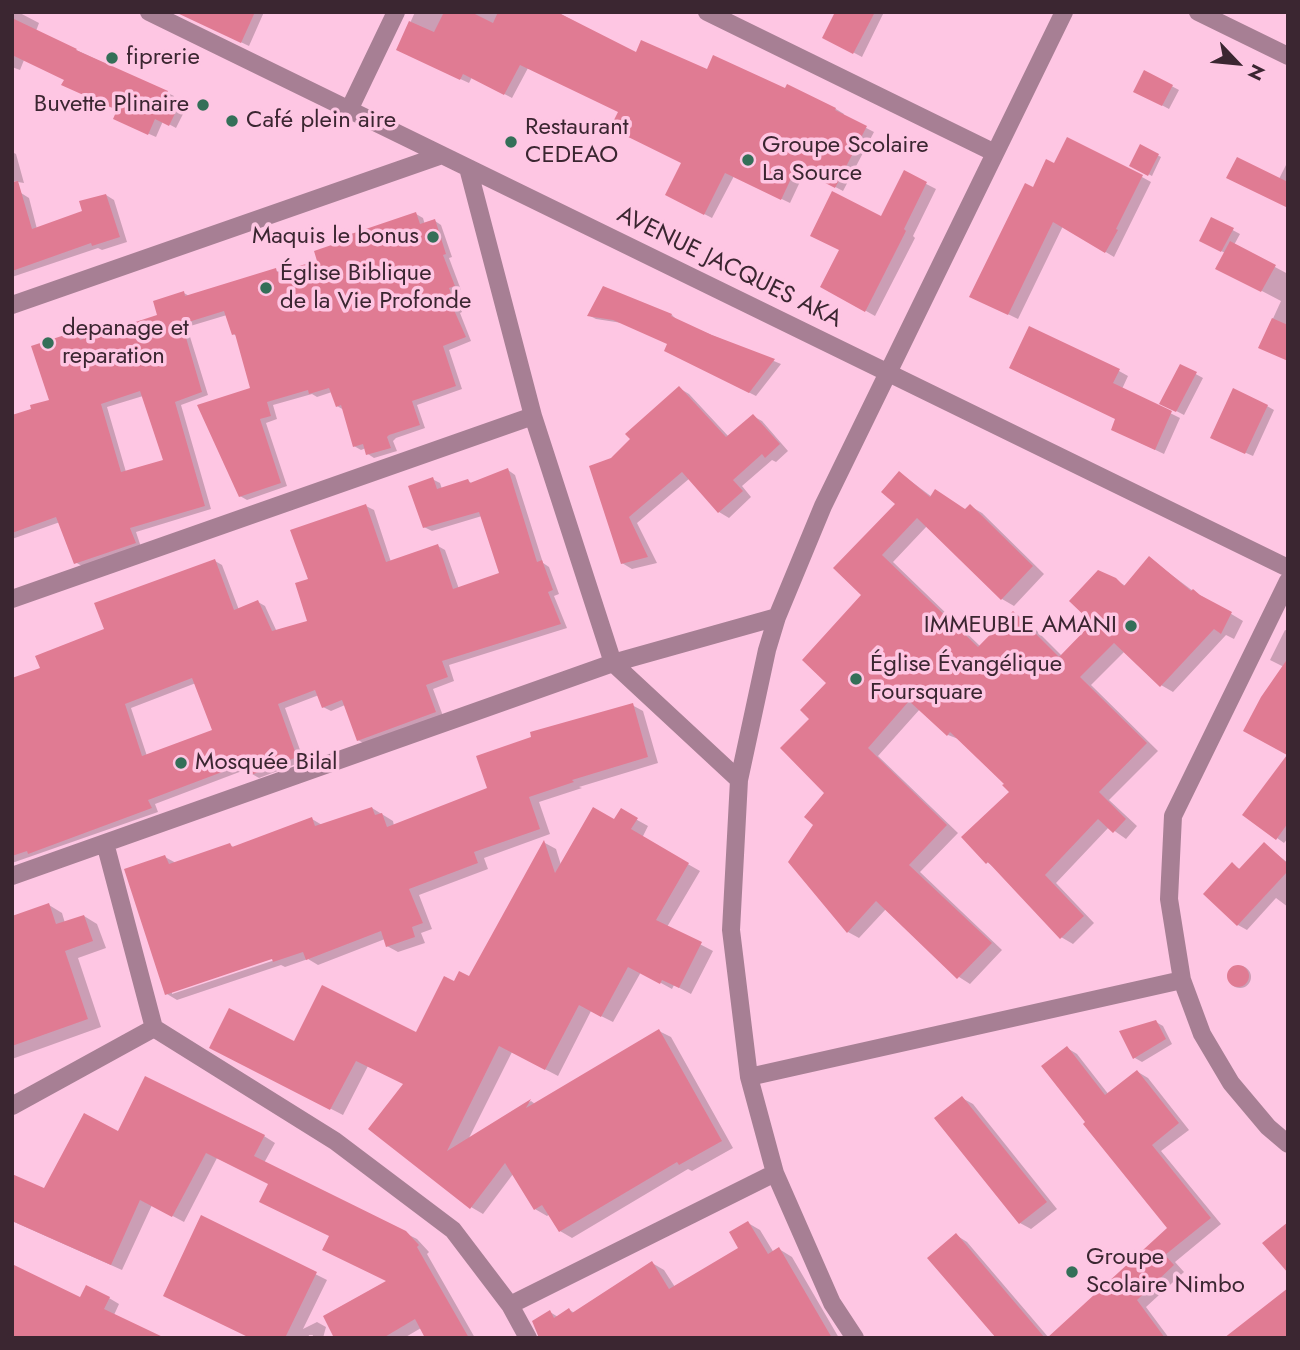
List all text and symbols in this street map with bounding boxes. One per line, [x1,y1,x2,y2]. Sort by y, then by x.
north arrow [1202,28,1272,98]
place label: fiprerie [126,44,200,72]
marker: fiprerie [104,50,120,66]
text: N [1241,60,1272,85]
place label: Buvette Plinaire [34,91,189,119]
marker: Buvette Plinaire [195,97,211,113]
place label: Café plein aire [246,107,396,135]
marker: Café plein aire [224,113,240,129]
place label: Restaurant CEDEAO [525,114,629,170]
place label: Groupe Scolaire La Source [762,132,929,188]
marker: Restaurant CEDEAO [503,134,519,150]
marker: Groupe Scolaire La Source [740,152,756,168]
street label: AVENUE JACQUES AKA [612,201,846,335]
place label: Maquis le bonus [252,223,419,251]
marker: Maquis le bonus [425,229,441,245]
place label: Église Biblique de la Vie Profonde [280,260,471,316]
marker: Église Biblique de la Vie Profonde [258,280,274,296]
place label: depanage et reparation [62,315,189,371]
marker: depanage et reparation [40,335,56,351]
place label: IMMEUBLE AMANI [924,612,1117,640]
marker: IMMEUBLE AMANI [1123,618,1139,634]
place label: Église Évangélique Foursquare [870,651,1062,707]
marker: Église Évangélique Foursquare [848,671,864,687]
place label: Mosquée Bilal [195,749,338,777]
marker: Mosquée Bilal [173,755,189,771]
place label: Groupe Scolaire Nimbo [1086,1244,1245,1300]
marker: Groupe Scolaire Nimbo [1064,1264,1080,1280]

